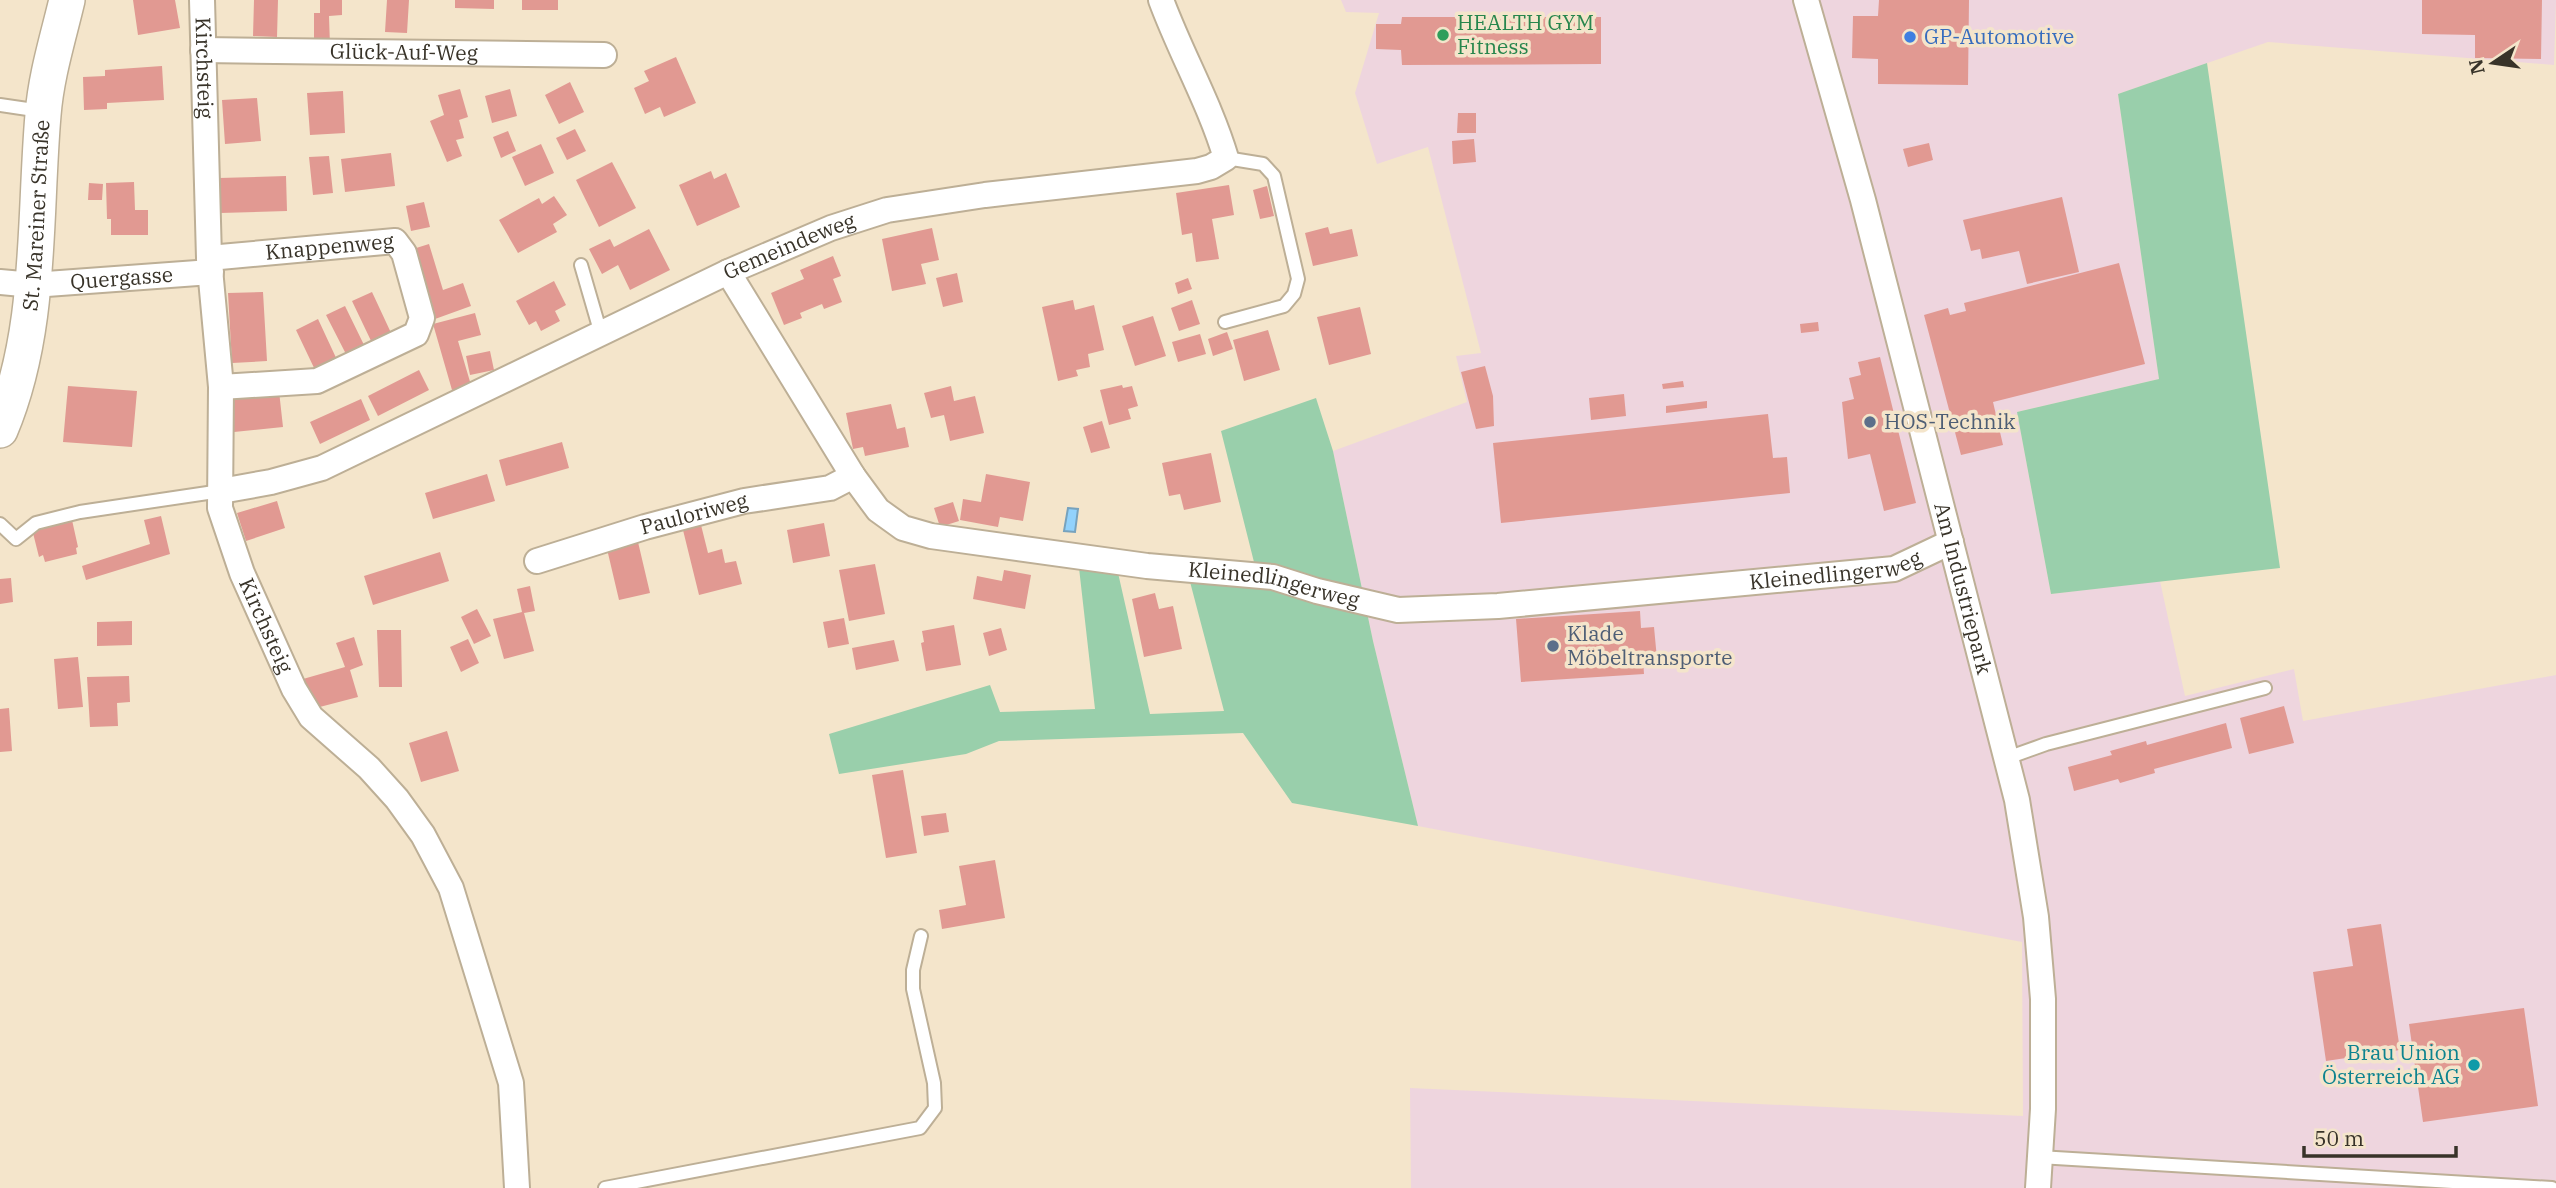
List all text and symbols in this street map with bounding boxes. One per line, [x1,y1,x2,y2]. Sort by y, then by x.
place label: HEALTH GYM Fitness [1457,8,1594,60]
street label: Kirchsteig [189,17,220,120]
place label: GP-Automotive [1924,22,2074,50]
marker: HEALTH GYM Fitness [1435,27,1451,43]
north arrow [2458,28,2528,98]
marker: GP-Automotive [1902,29,1918,45]
street label: Glück-Auf-Weg [330,37,479,66]
text: N [2463,57,2490,77]
street label: St. Mareiner Straße [15,119,56,313]
street label: Gemeindeweg [719,206,859,285]
street label: Knappenweg [264,226,395,266]
street label: Quergasse [69,260,174,295]
place label: HOS-Technik [1884,407,2016,435]
marker: HOS-Technik [1862,414,1878,430]
street label: Pauloriweg [637,485,751,541]
street label: Am Industriepark [1928,499,1999,678]
street label: Kleinedlingerweg [1748,543,1926,595]
street label: Kleinedlingerweg [1187,555,1363,614]
street label: Kirchsteig [233,573,300,678]
place label: Klade Möbeltransporte [1567,619,1732,671]
marker: Klade Möbeltransporte [1545,638,1561,654]
place label: Brau Union Österreich AG [2322,1038,2460,1090]
marker: Brau Union Österreich AG [2466,1057,2482,1073]
scale bar [2304,1114,2456,1158]
text: 50 m [2314,1124,2364,1152]

